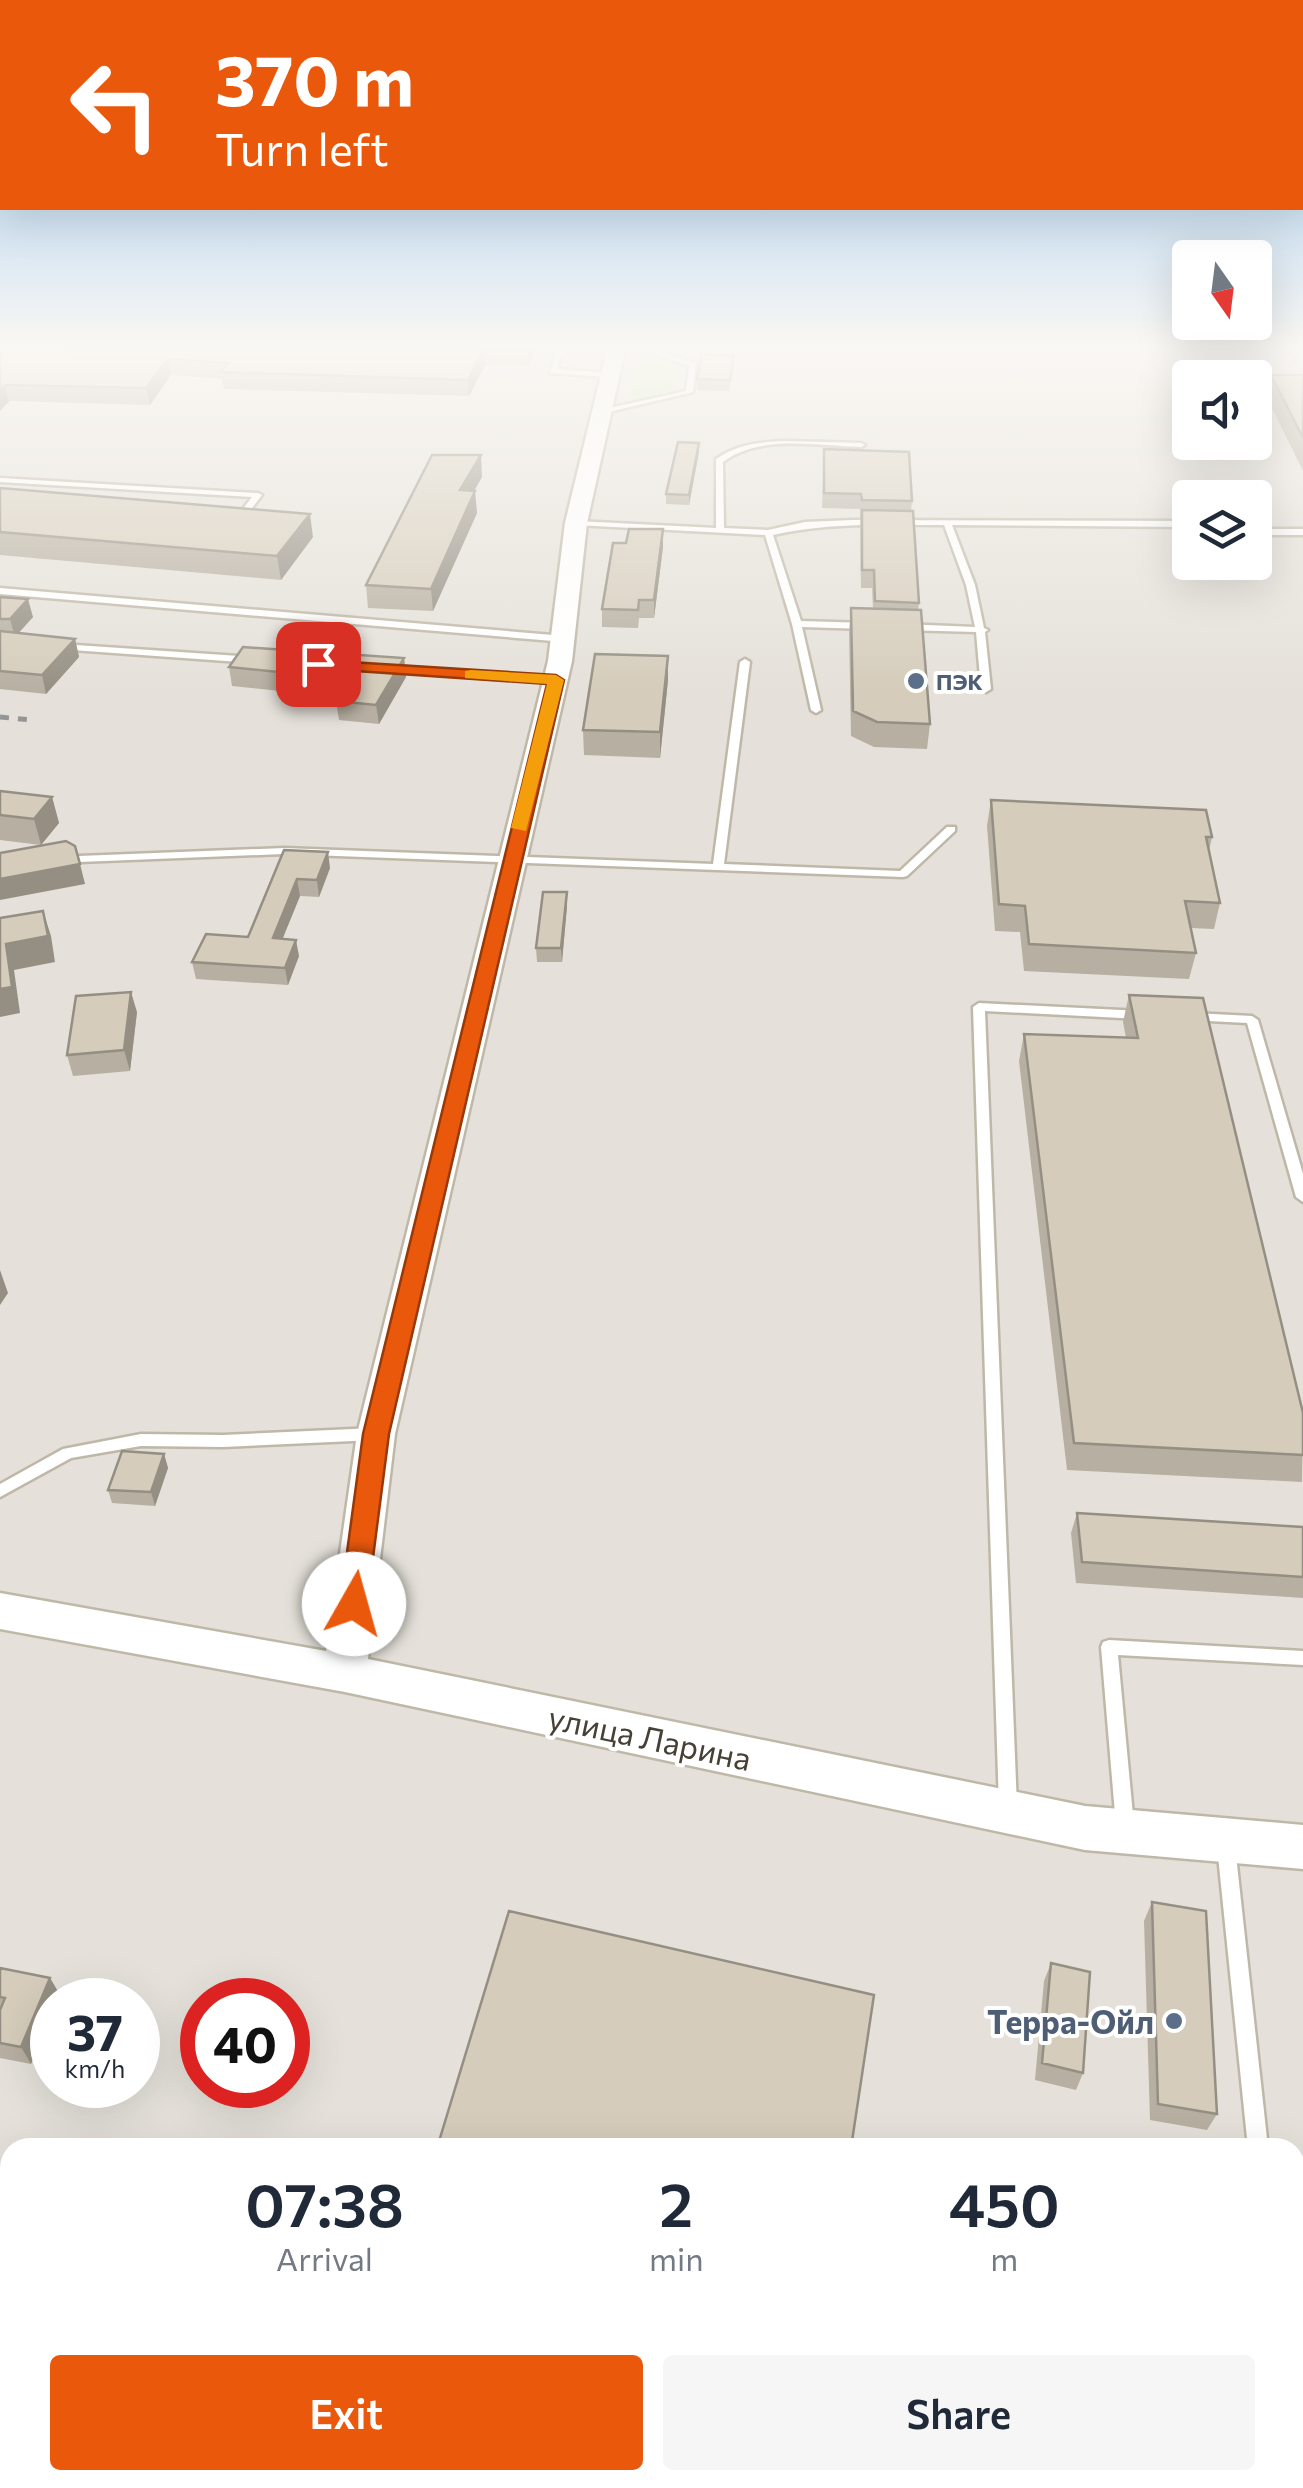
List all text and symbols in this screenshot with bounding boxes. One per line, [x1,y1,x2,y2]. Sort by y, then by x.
text: 370 m [215,35,414,120]
icon: left [50,40,180,170]
text: Turn left [215,120,389,175]
north arrow [1172,240,1272,340]
map controls [1172,240,1272,580]
button: sound [1172,360,1272,460]
button: layers [1172,480,1272,580]
pin [276,622,361,707]
icon: arrive [291,637,346,692]
place label: ПЭК [936,668,983,695]
marker: ПЭК [905,670,927,692]
position arrow [302,1552,406,1656]
street label: улица Ларина [545,1696,755,1778]
speed limit sign: 40 [180,1978,310,2108]
text: 37 [67,2000,123,2061]
place label: Терра-Ойл [987,2001,1154,2041]
marker: Терра-Ойл [1163,2010,1185,2032]
text: km/h [65,2053,125,2083]
text: 07:38 [245,2166,404,2239]
text: 2 [659,2166,693,2239]
text: 450 [949,2166,1060,2239]
text: Arrival [276,2238,373,2278]
text: min [649,2238,704,2278]
text: m [990,2238,1018,2278]
button: Exit [50,2355,643,2470]
button: Share [663,2355,1255,2470]

